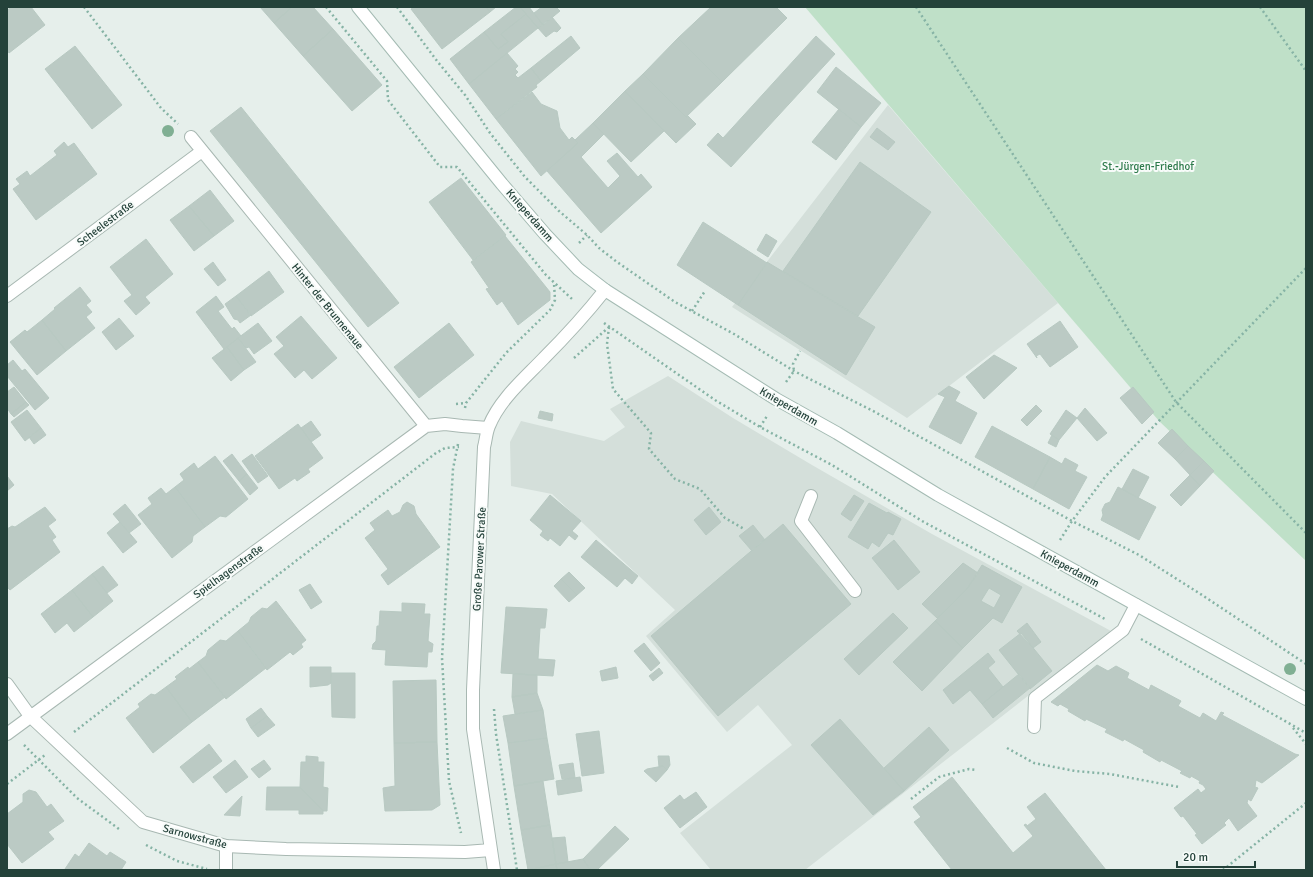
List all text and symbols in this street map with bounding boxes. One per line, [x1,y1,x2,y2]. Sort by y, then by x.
park label: St.-Jürgen-Friedhof [1102,160,1195,173]
street label: Knieperdamm [503,186,556,244]
street label: Scheelestraße [74,198,136,249]
street label: Hinter der Brunnenaue [289,261,366,352]
street label: Knieperdamm [757,384,820,428]
street label: Große Parower Straße [470,507,489,611]
street label: Spielhagenstraße [191,542,266,601]
street label: Knieperdamm [1038,547,1102,590]
street label: Sarnowstraße [161,822,228,851]
scale bar [1177,843,1255,869]
text: 20 m [1183,850,1208,865]

